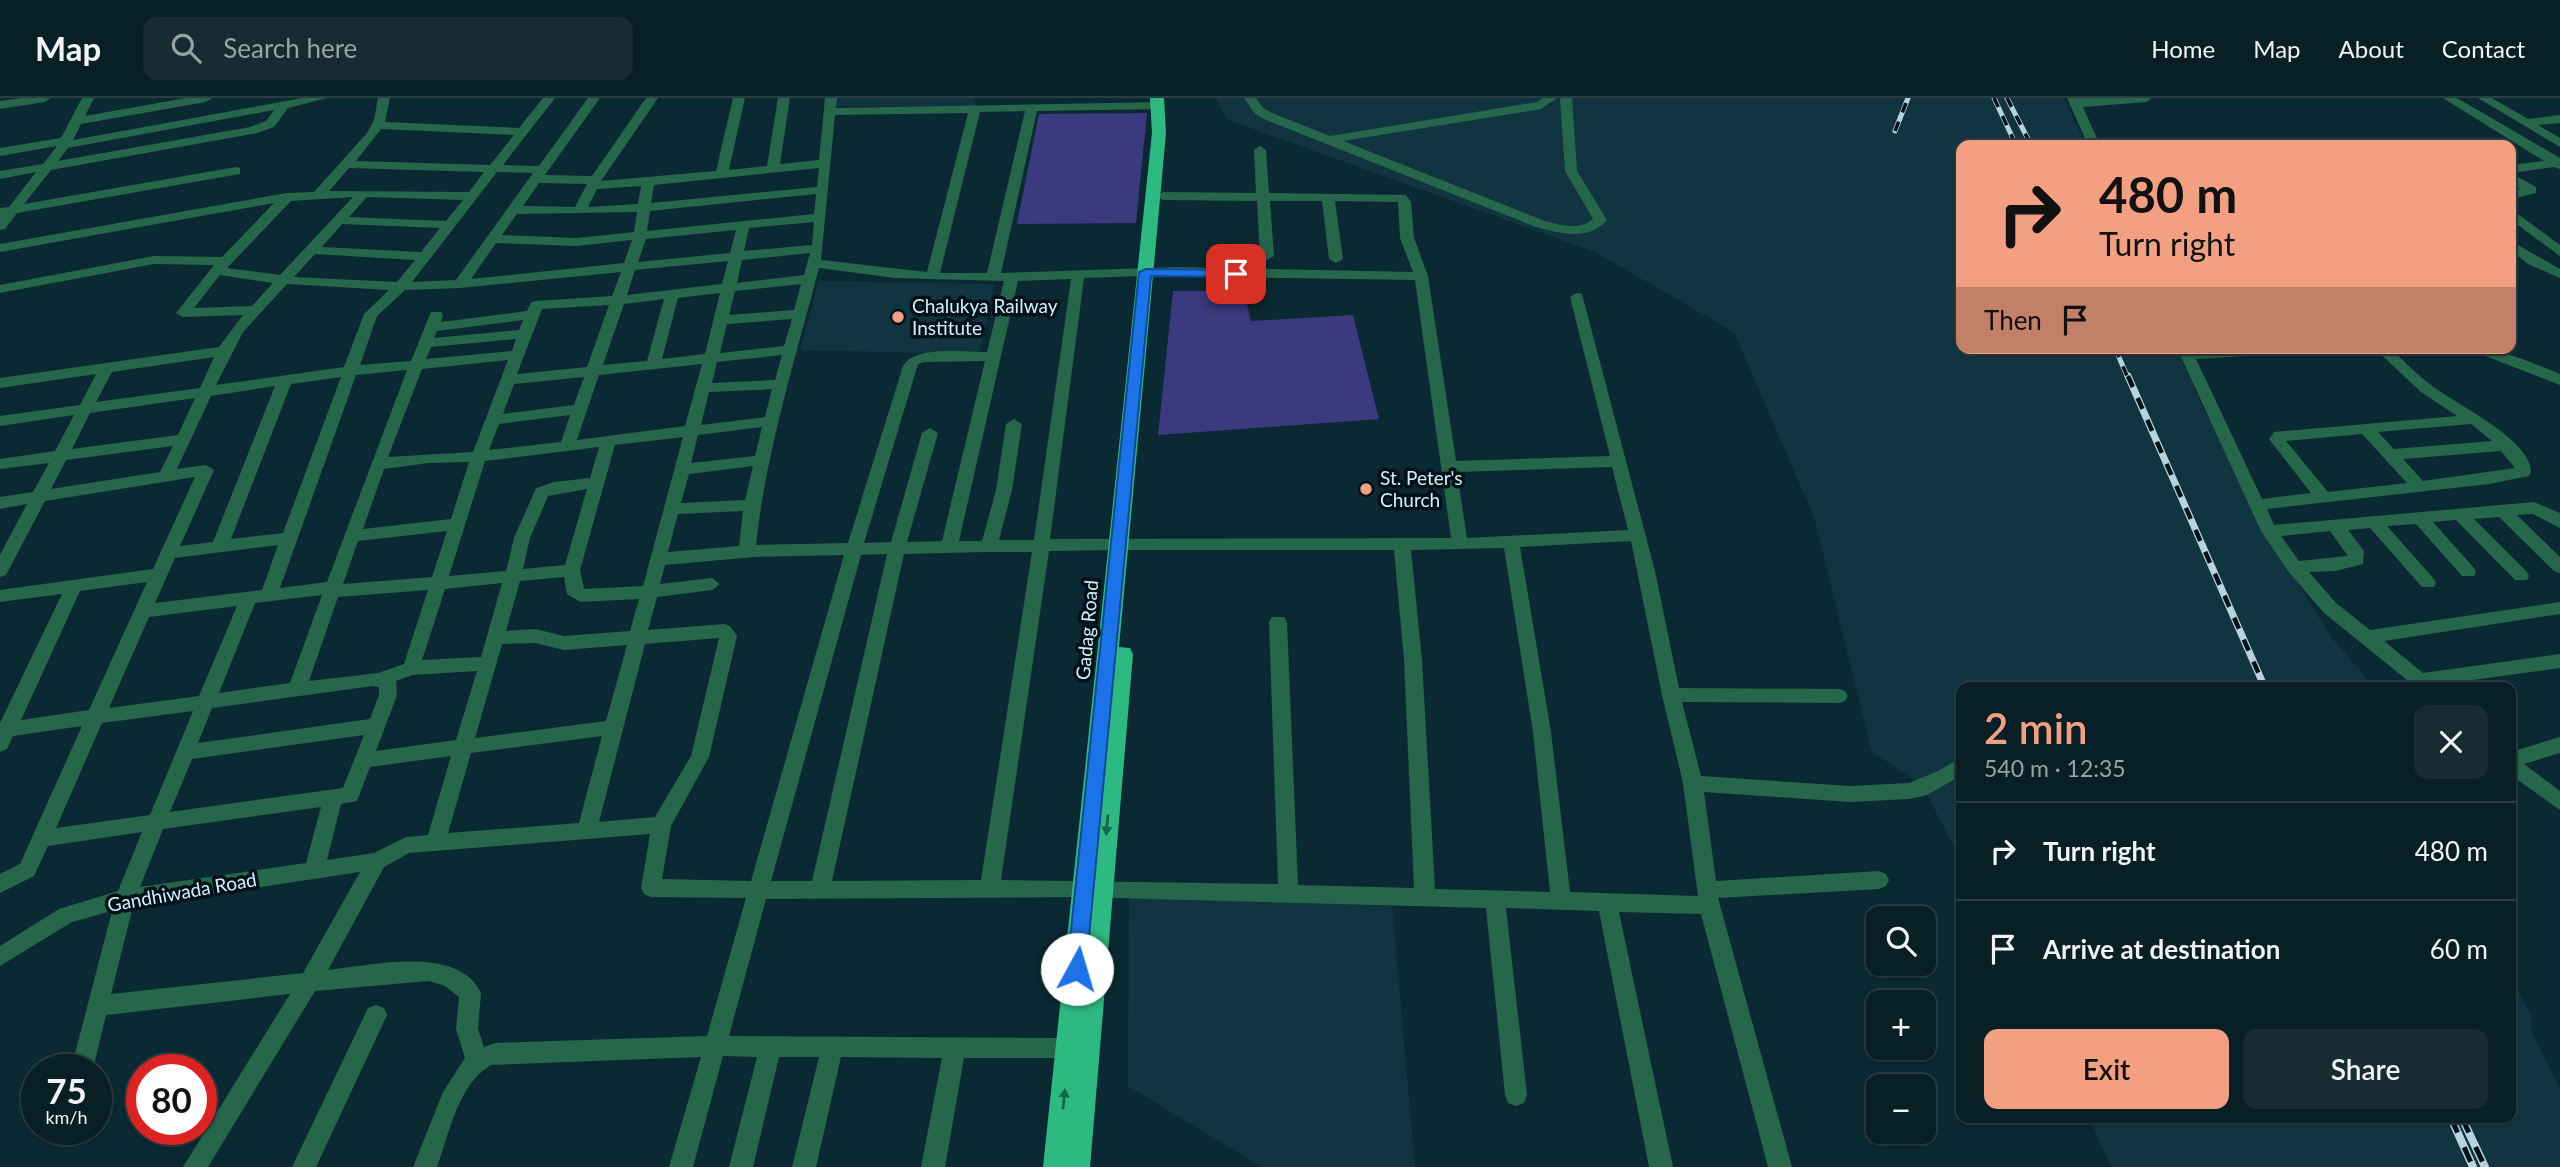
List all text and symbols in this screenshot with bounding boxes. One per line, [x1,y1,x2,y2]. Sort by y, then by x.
search box [143,17,633,80]
text: Map [35,28,101,68]
icon: search [167,29,205,67]
text: Search here [223,32,357,64]
text: Home [2151,34,2215,63]
text: Map [2253,34,2301,63]
text: About [2339,34,2404,63]
text: Contact [2442,34,2525,63]
text: 480 m [2099,165,2237,223]
icon: right [1984,168,2075,259]
text: Turn right [2099,224,2235,263]
pin [1206,244,1266,304]
icon: arrive [1217,255,1255,293]
place label: Chalukya Railway Institute [912,294,1058,339]
icon: arrive [2056,301,2094,339]
text: Then [1984,304,2042,336]
marker: Chalukya Railway Institute [890,309,906,325]
place label: St. Peter's Church [1380,466,1463,511]
marker: St. Peter's Church [1358,481,1374,497]
street label: Gadag Road [1071,579,1102,681]
text: 2 min [1984,703,2088,753]
button: close [2414,705,2488,779]
text: 540 m · 12:35 [1984,754,2126,782]
one-way arrow [1101,814,1112,836]
icon: right [1984,832,2022,870]
text: Turn right [2043,835,2156,867]
text: 480 m [2415,835,2488,867]
street label: Gandhiwada Road [106,867,258,916]
map controls [1866,906,1936,1144]
button: search [1866,906,1936,976]
icon: arrive [1984,930,2022,968]
position arrow [1040,932,1114,1006]
text: Arrive at destination [2043,933,2280,965]
text: 60 m [2430,933,2488,965]
button: + [1866,990,1936,1060]
button: Exit [1984,1029,2229,1109]
button: Share [2243,1029,2488,1109]
speed limit sign: 80 [126,1054,217,1145]
text: 75 [46,1069,87,1111]
button: − [1866,1074,1936,1144]
one-way arrow [1058,1088,1069,1110]
text: km/h [45,1106,88,1128]

